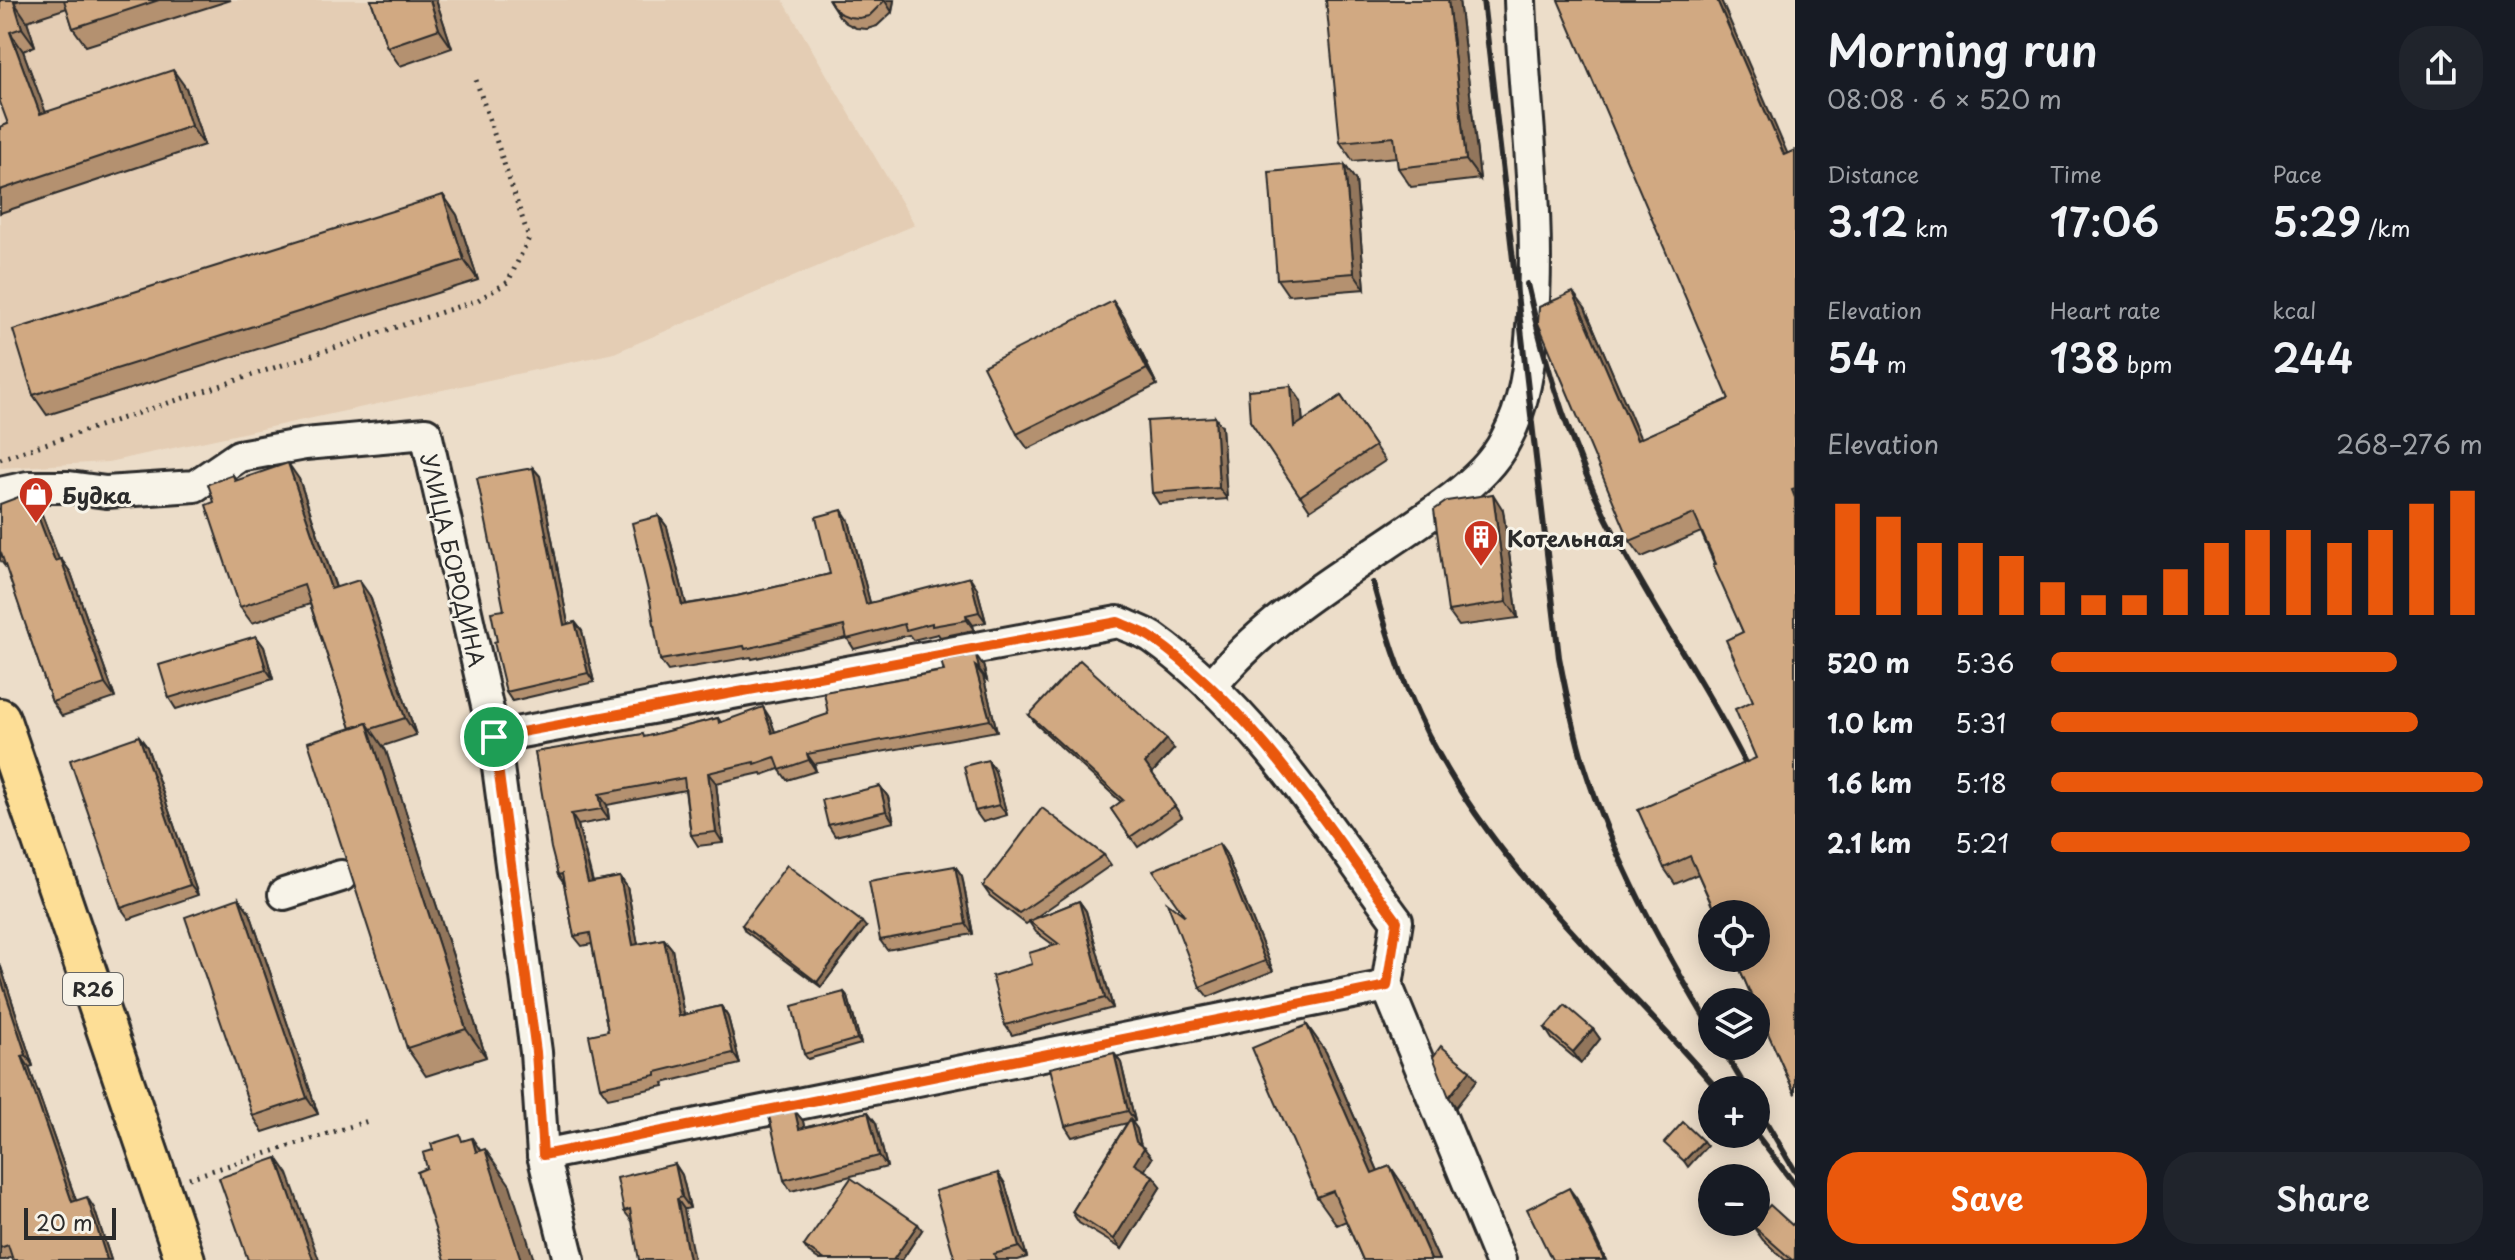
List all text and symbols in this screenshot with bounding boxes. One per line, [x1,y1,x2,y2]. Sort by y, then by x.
text: Morning run [1827,16,2098,82]
button: share [2399,26,2483,110]
text: 08:08 · 6 × 520 m [1827,79,2062,118]
text: Distance [1827,157,1919,190]
text: Time [2050,157,2102,190]
text: Pace [2272,157,2322,190]
text: 3.12 [1827,190,1908,251]
text: 17:06 [2050,190,2159,251]
text: 5:29 [2272,190,2361,251]
text: km [1908,211,1948,244]
text: /km [2361,211,2410,244]
text: Elevation [1827,293,1922,326]
text: Heart rate [2050,293,2161,326]
text: kcal [2272,293,2316,326]
text: 54 [1827,326,1880,387]
text: 138 [2050,326,2120,387]
text: 244 [2272,326,2353,387]
text: m [1880,347,1907,380]
text: bpm [2120,347,2173,380]
text: Elevation [1827,424,1939,463]
text: 268–276 m [2336,424,2483,463]
street label: УЛИЦА БОРОДИНА [413,450,495,670]
shop icon: Будка [17,475,55,525]
place label: Будка [62,478,131,511]
building icon: Котельная [1462,518,1500,568]
place label: Котельная [1507,521,1625,554]
text: 520 m [1827,643,1910,682]
text: 5:36 [1955,643,2015,682]
pin [460,703,528,771]
text: 1.0 km [1827,703,1914,742]
text: 5:31 [1955,703,2006,742]
icon: arrive [472,715,516,759]
text: 1.6 km [1827,763,1912,802]
text: 5:18 [1955,763,2007,802]
text: 2.1 km [1827,823,1911,862]
text: 5:21 [1955,823,2009,862]
map controls [1698,900,1770,1236]
button: locate [1698,900,1770,972]
road number: R26 [63,973,123,1005]
button: layers [1698,988,1770,1060]
button: + [1698,1076,1770,1148]
button: Save [1827,1152,2147,1244]
button: Share [2163,1152,2483,1244]
button: − [1698,1164,1770,1236]
scale bar [24,1204,116,1240]
text: 20 m [36,1205,93,1238]

